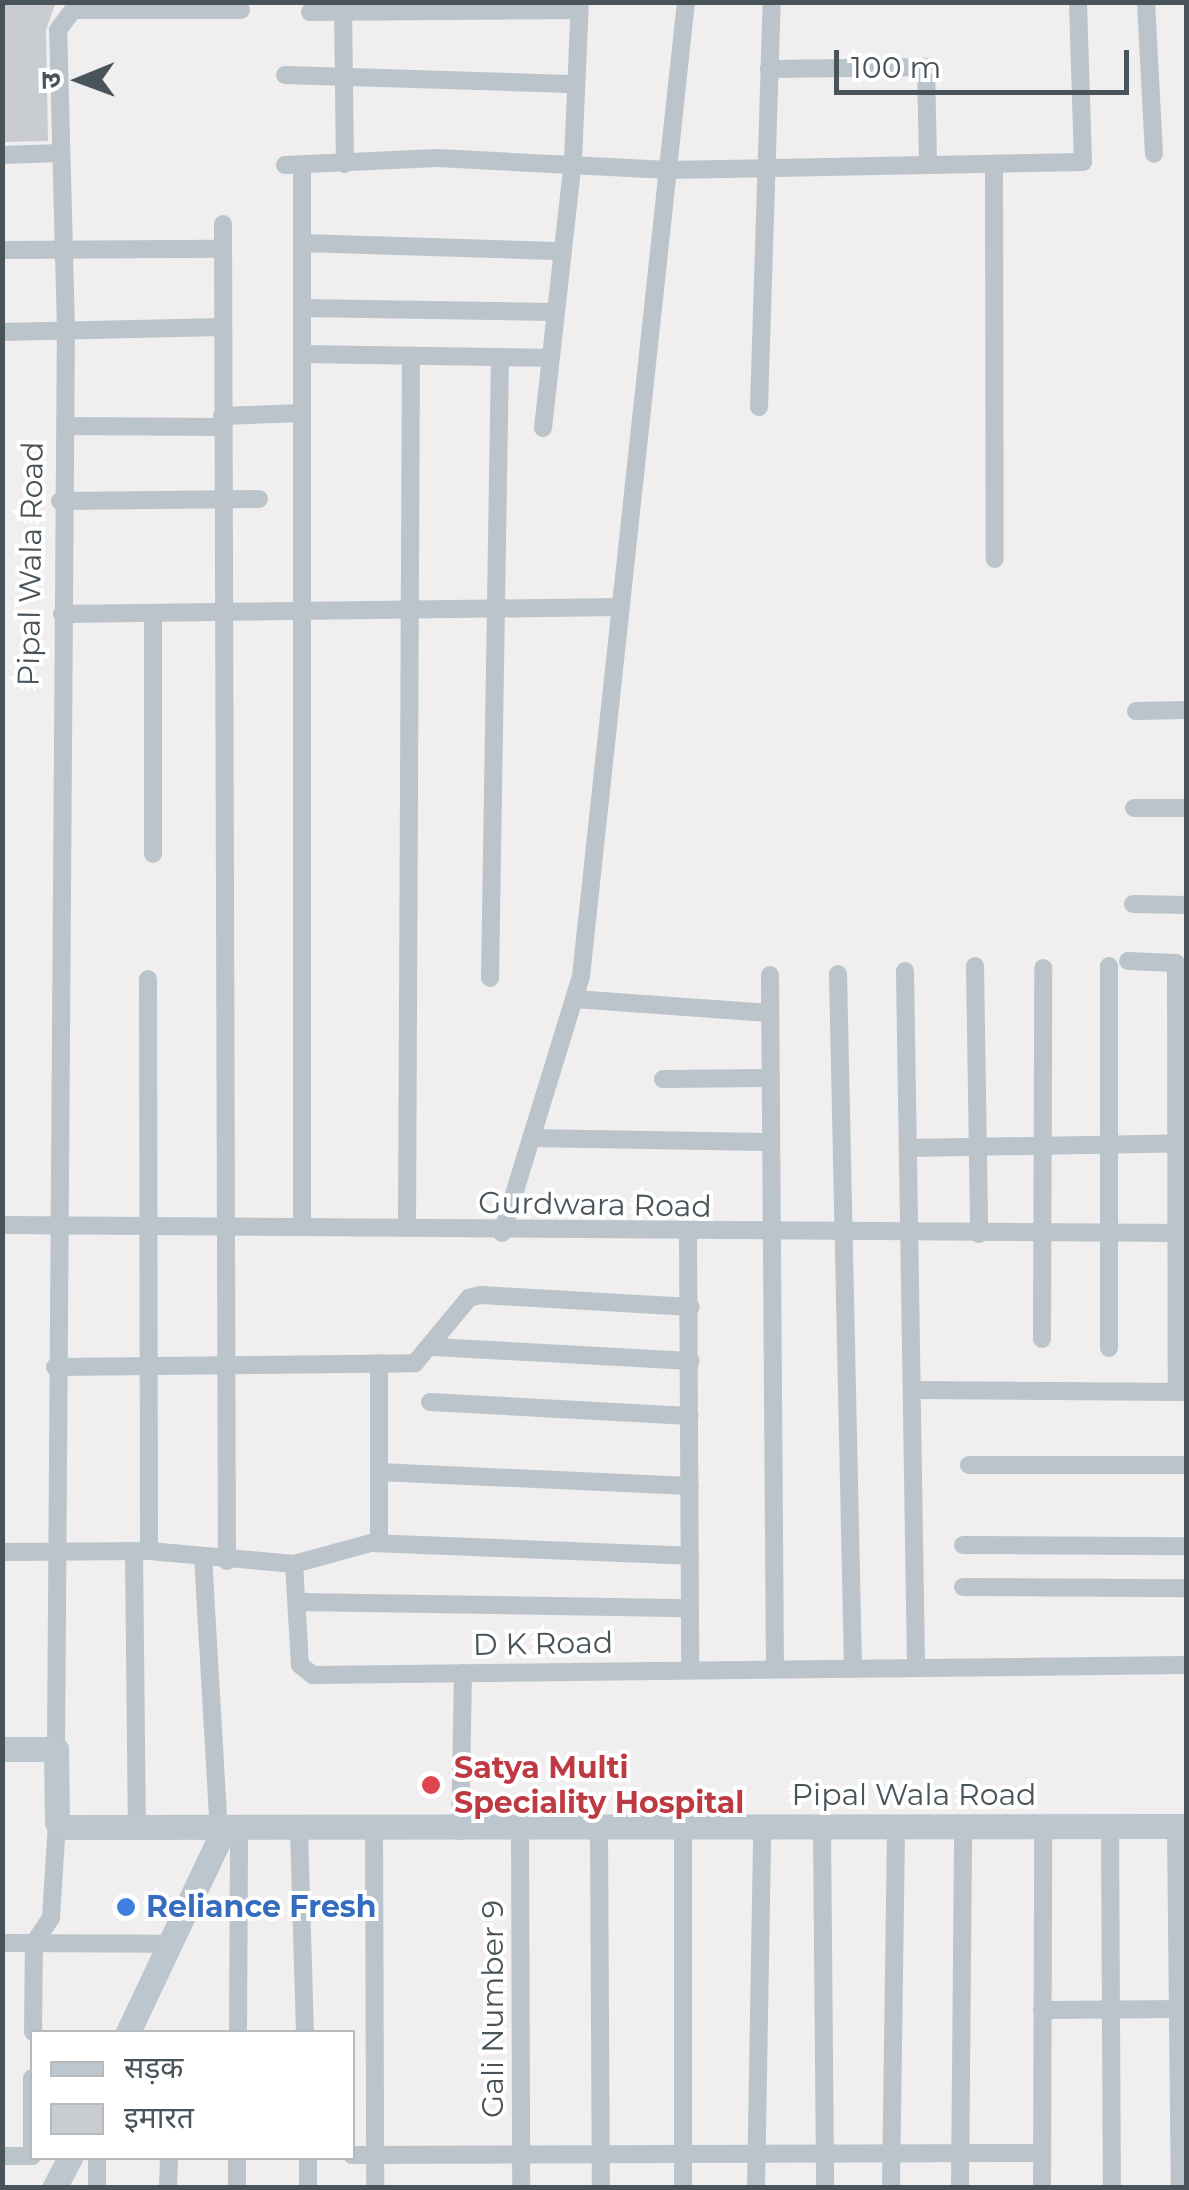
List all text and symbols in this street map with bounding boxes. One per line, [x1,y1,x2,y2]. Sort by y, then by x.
north arrow [30,30,130,130]
scale bar [839,30,1134,92]
text: 100 m [851,49,941,86]
text: उ [33,72,67,89]
street label: Pipal Wala Road [11,441,51,687]
street label: Gurdwara Road [478,1185,712,1225]
street label: D K Road [473,1625,613,1663]
place label: Satya Multi Speciality Hospital [454,1750,744,1820]
marker: Satya Multi Speciality Hospital [418,1772,444,1798]
street label: Pipal Wala Road [792,1777,1036,1813]
place label: Reliance Fresh [146,1889,376,1925]
marker: Reliance Fresh [115,1896,137,1918]
street label: Gali Number 9 [475,1900,511,2118]
legend [30,2030,355,2160]
text: सड़क [124,2049,183,2086]
text: इमारत [124,2099,194,2136]

